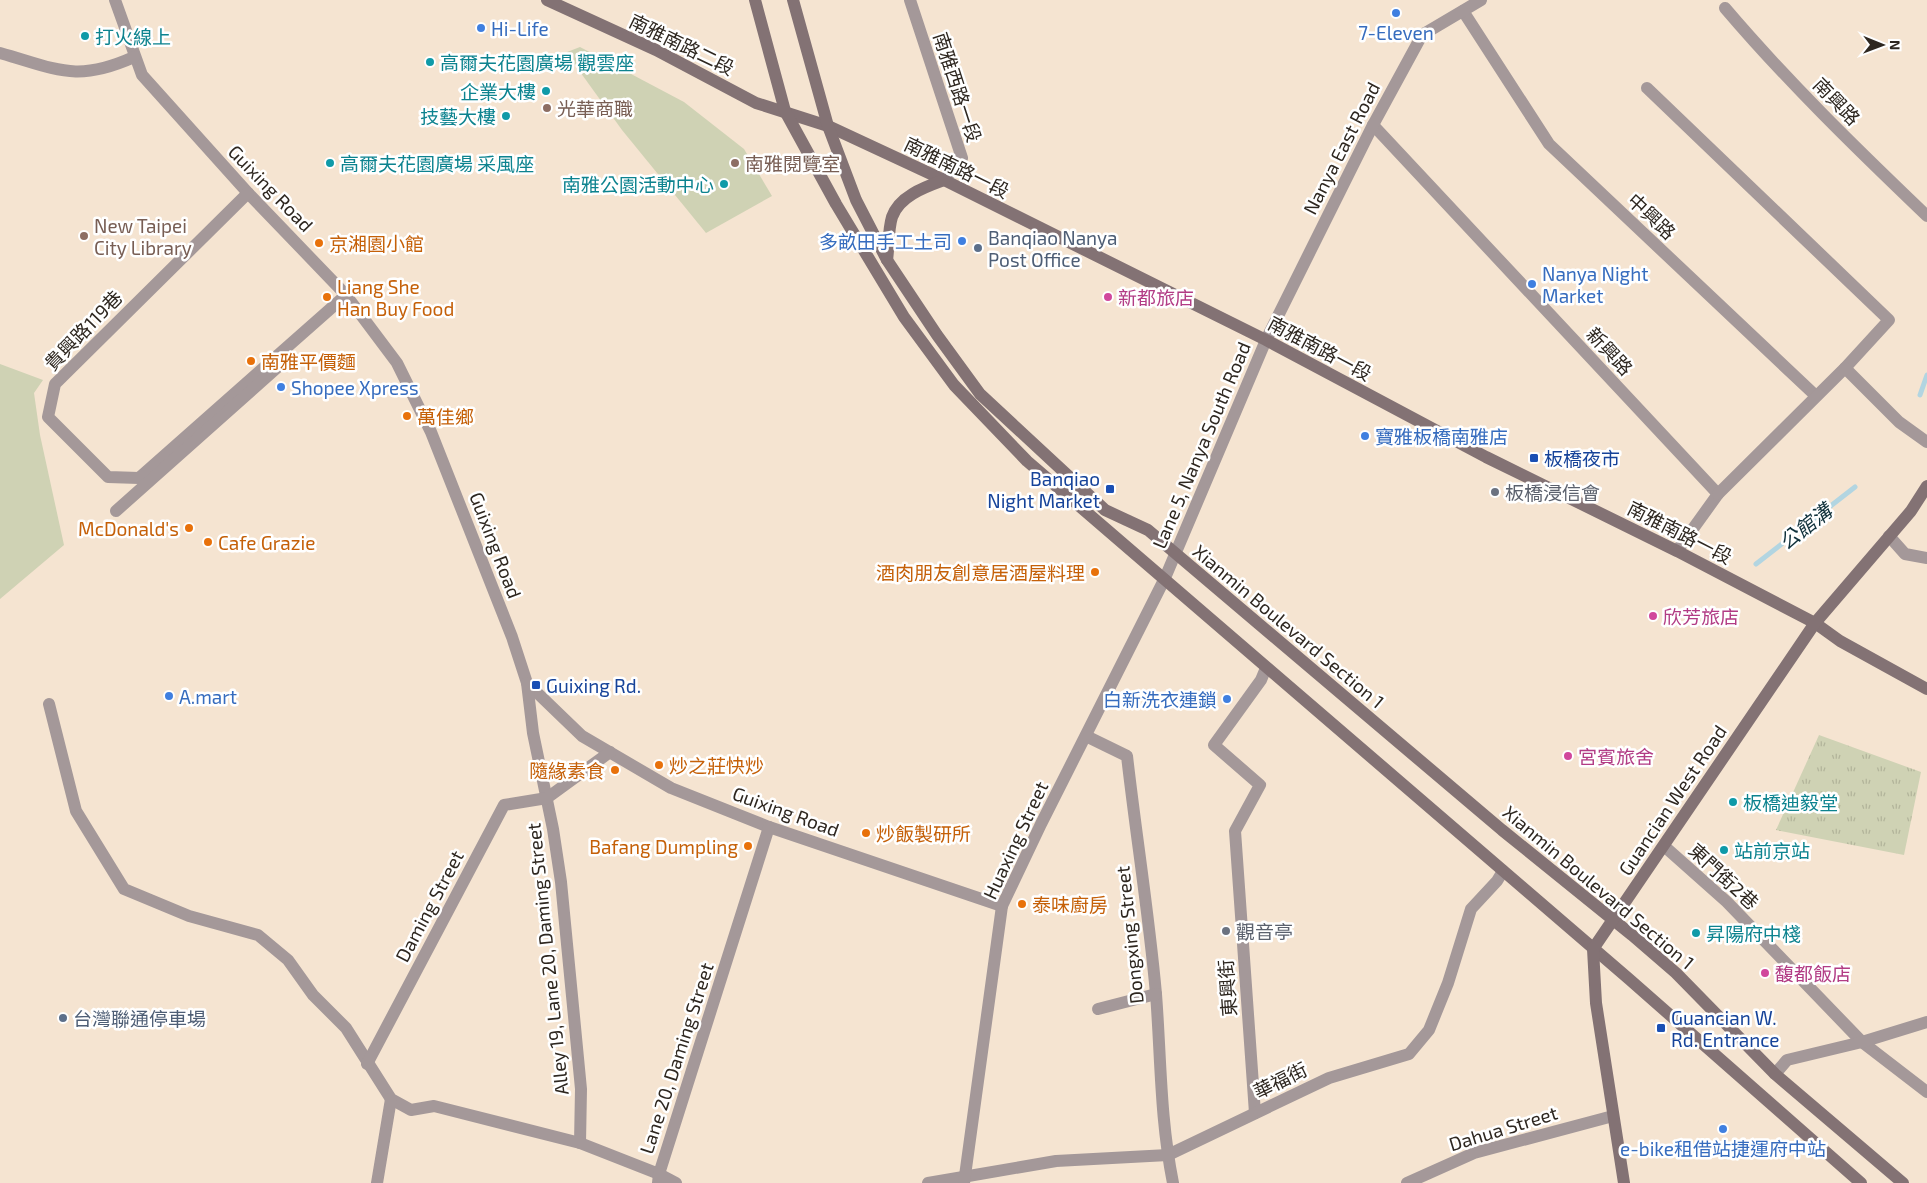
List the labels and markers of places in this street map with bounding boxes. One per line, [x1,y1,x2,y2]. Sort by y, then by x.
marker: 7-Eleven [1390,7,1402,19]
place label: Hi-Life [491,17,549,40]
place label: 7-Eleven [1358,21,1434,44]
marker: Hi-Life [475,22,487,34]
place label: 打火線上 [95,25,171,48]
marker: 打火線上 [79,30,91,42]
place label: 高爾夫花園廣場 觀雲座 [440,51,634,74]
marker: 高爾夫花園廣場 觀雲座 [424,56,436,68]
place label: 企業大樓 [460,80,536,103]
marker: 企業大樓 [540,85,552,97]
place label: 光華商職 [557,97,633,120]
marker: 光華商職 [541,102,553,114]
place label: 技藝大樓 [420,105,496,128]
marker: 技藝大樓 [500,110,512,122]
place label: 高爾夫花園廣場 采風座 [340,152,534,175]
place label: 南雅閱覽室 [745,152,840,175]
marker: 高爾夫花園廣場 采風座 [324,157,336,169]
marker: 南雅閱覽室 [729,157,741,169]
place label: 南雅公園活動中心 [562,173,714,196]
marker: 南雅公園活動中心 [718,178,730,190]
place label: New Taipei City Library [94,214,192,259]
place label: Banqiao Nanya Post Office [988,226,1118,271]
marker: New Taipei City Library [78,230,90,242]
place label: 多畝田手工土司 [819,230,952,253]
place label: 京湘園小館 [329,232,424,255]
marker: 多畝田手工土司 [956,235,968,247]
marker: 京湘園小館 [313,237,325,249]
marker: Banqiao Nanya Post Office [972,242,984,254]
place label: Nanya Night Market [1542,262,1648,307]
place label: Liang She Han Buy Food [337,275,454,320]
marker: Nanya Night Market [1526,278,1538,290]
place label: 新都旅店 [1118,286,1194,309]
marker: Liang She Han Buy Food [321,291,333,303]
marker: 新都旅店 [1102,291,1114,303]
place label: 南雅平價麵 [261,350,356,373]
marker: 南雅平價麵 [245,355,257,367]
place label: Shopee Xpress [291,376,419,399]
marker: Shopee Xpress [275,381,287,393]
place label: 萬佳鄉 [417,405,474,428]
marker: 萬佳鄉 [401,410,413,422]
place label: 寶雅板橋南雅店 [1375,425,1508,448]
marker: 寶雅板橋南雅店 [1359,430,1371,442]
place label: 板橋夜市 [1544,447,1620,470]
marker: 板橋夜市 [1528,452,1540,464]
place label: Banqiao Night Market [987,467,1100,512]
place label: 板橋浸信會 [1505,481,1600,504]
marker: Banqiao Night Market [1104,483,1116,495]
marker: 板橋浸信會 [1489,486,1501,498]
place label: McDonald's [78,517,179,540]
marker: McDonald's [183,522,195,534]
place label: Cafe Grazie [218,531,315,554]
marker: Cafe Grazie [202,536,214,548]
place label: 酒肉朋友創意居酒屋料理 [876,561,1085,584]
marker: 酒肉朋友創意居酒屋料理 [1089,566,1101,578]
place label: 欣芳旅店 [1663,605,1739,628]
marker: 欣芳旅店 [1647,610,1659,622]
place label: Guixing Rd. [546,674,641,697]
marker: Guixing Rd. [530,679,542,691]
place label: A.mart [179,685,237,708]
place label: 白新洗衣連鎖 [1103,688,1217,711]
marker: A.mart [163,690,175,702]
marker: 白新洗衣連鎖 [1221,693,1233,705]
place label: 宮賓旅舍 [1578,745,1654,768]
marker: 宮賓旅舍 [1562,750,1574,762]
place label: 炒之莊快炒 [669,754,764,777]
place label: 隨緣素食 [529,759,605,782]
marker: 炒之莊快炒 [653,759,665,771]
marker: 隨緣素食 [609,764,621,776]
place label: 板橋迪毅堂 [1743,791,1838,814]
marker: 板橋迪毅堂 [1727,796,1739,808]
place label: 炒飯製研所 [876,822,971,845]
marker: 炒飯製研所 [860,827,872,839]
place label: Bafang Dumpling [589,835,738,858]
place label: 站前京站 [1734,839,1810,862]
marker: Bafang Dumpling [742,840,754,852]
marker: 站前京站 [1718,844,1730,856]
place label: 泰味廚房 [1032,893,1108,916]
marker: 泰味廚房 [1016,898,1028,910]
place label: 觀音亭 [1236,920,1293,943]
place label: 昇陽府中棧 [1706,922,1801,945]
marker: 觀音亭 [1220,925,1232,937]
marker: 昇陽府中棧 [1690,927,1702,939]
place label: 馥都飯店 [1775,962,1851,985]
marker: 馥都飯店 [1759,967,1771,979]
place label: Guancian W. Rd. Entrance [1671,1006,1780,1051]
place label: 台灣聯通停車場 [73,1007,206,1030]
marker: 台灣聯通停車場 [57,1012,69,1024]
marker: Guancian W. Rd. Entrance [1655,1022,1667,1034]
marker: e-bike租借站捷運府中站 [1717,1123,1729,1135]
place label: e-bike租借站捷運府中站 [1620,1137,1826,1160]

